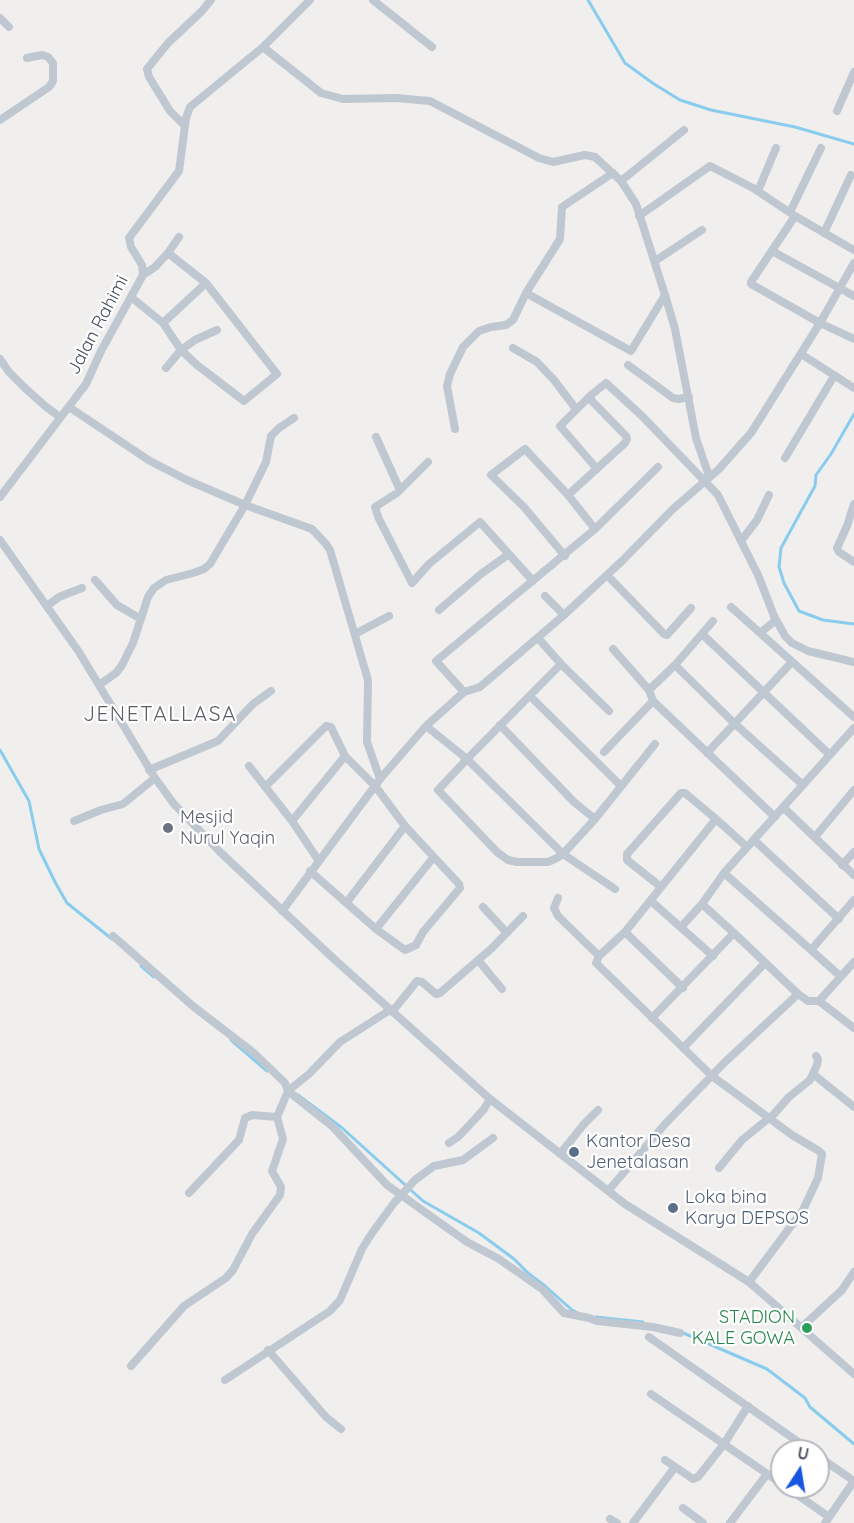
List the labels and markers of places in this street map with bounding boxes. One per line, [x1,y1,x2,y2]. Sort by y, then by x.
place label: Mesjid Nurul Yaqin [180,807,275,850]
marker: Mesjid Nurul Yaqin [161,821,175,835]
place label: Kantor Desa Jenetalasan [586,1131,691,1174]
marker: Kantor Desa Jenetalasan [567,1145,581,1159]
place label: Loka bina Karya DEPSOS [685,1187,809,1230]
marker: Loka bina Karya DEPSOS [666,1201,680,1215]
place label: STADION KALE GOWA [692,1307,795,1350]
marker: STADION KALE GOWA [800,1321,814,1335]

